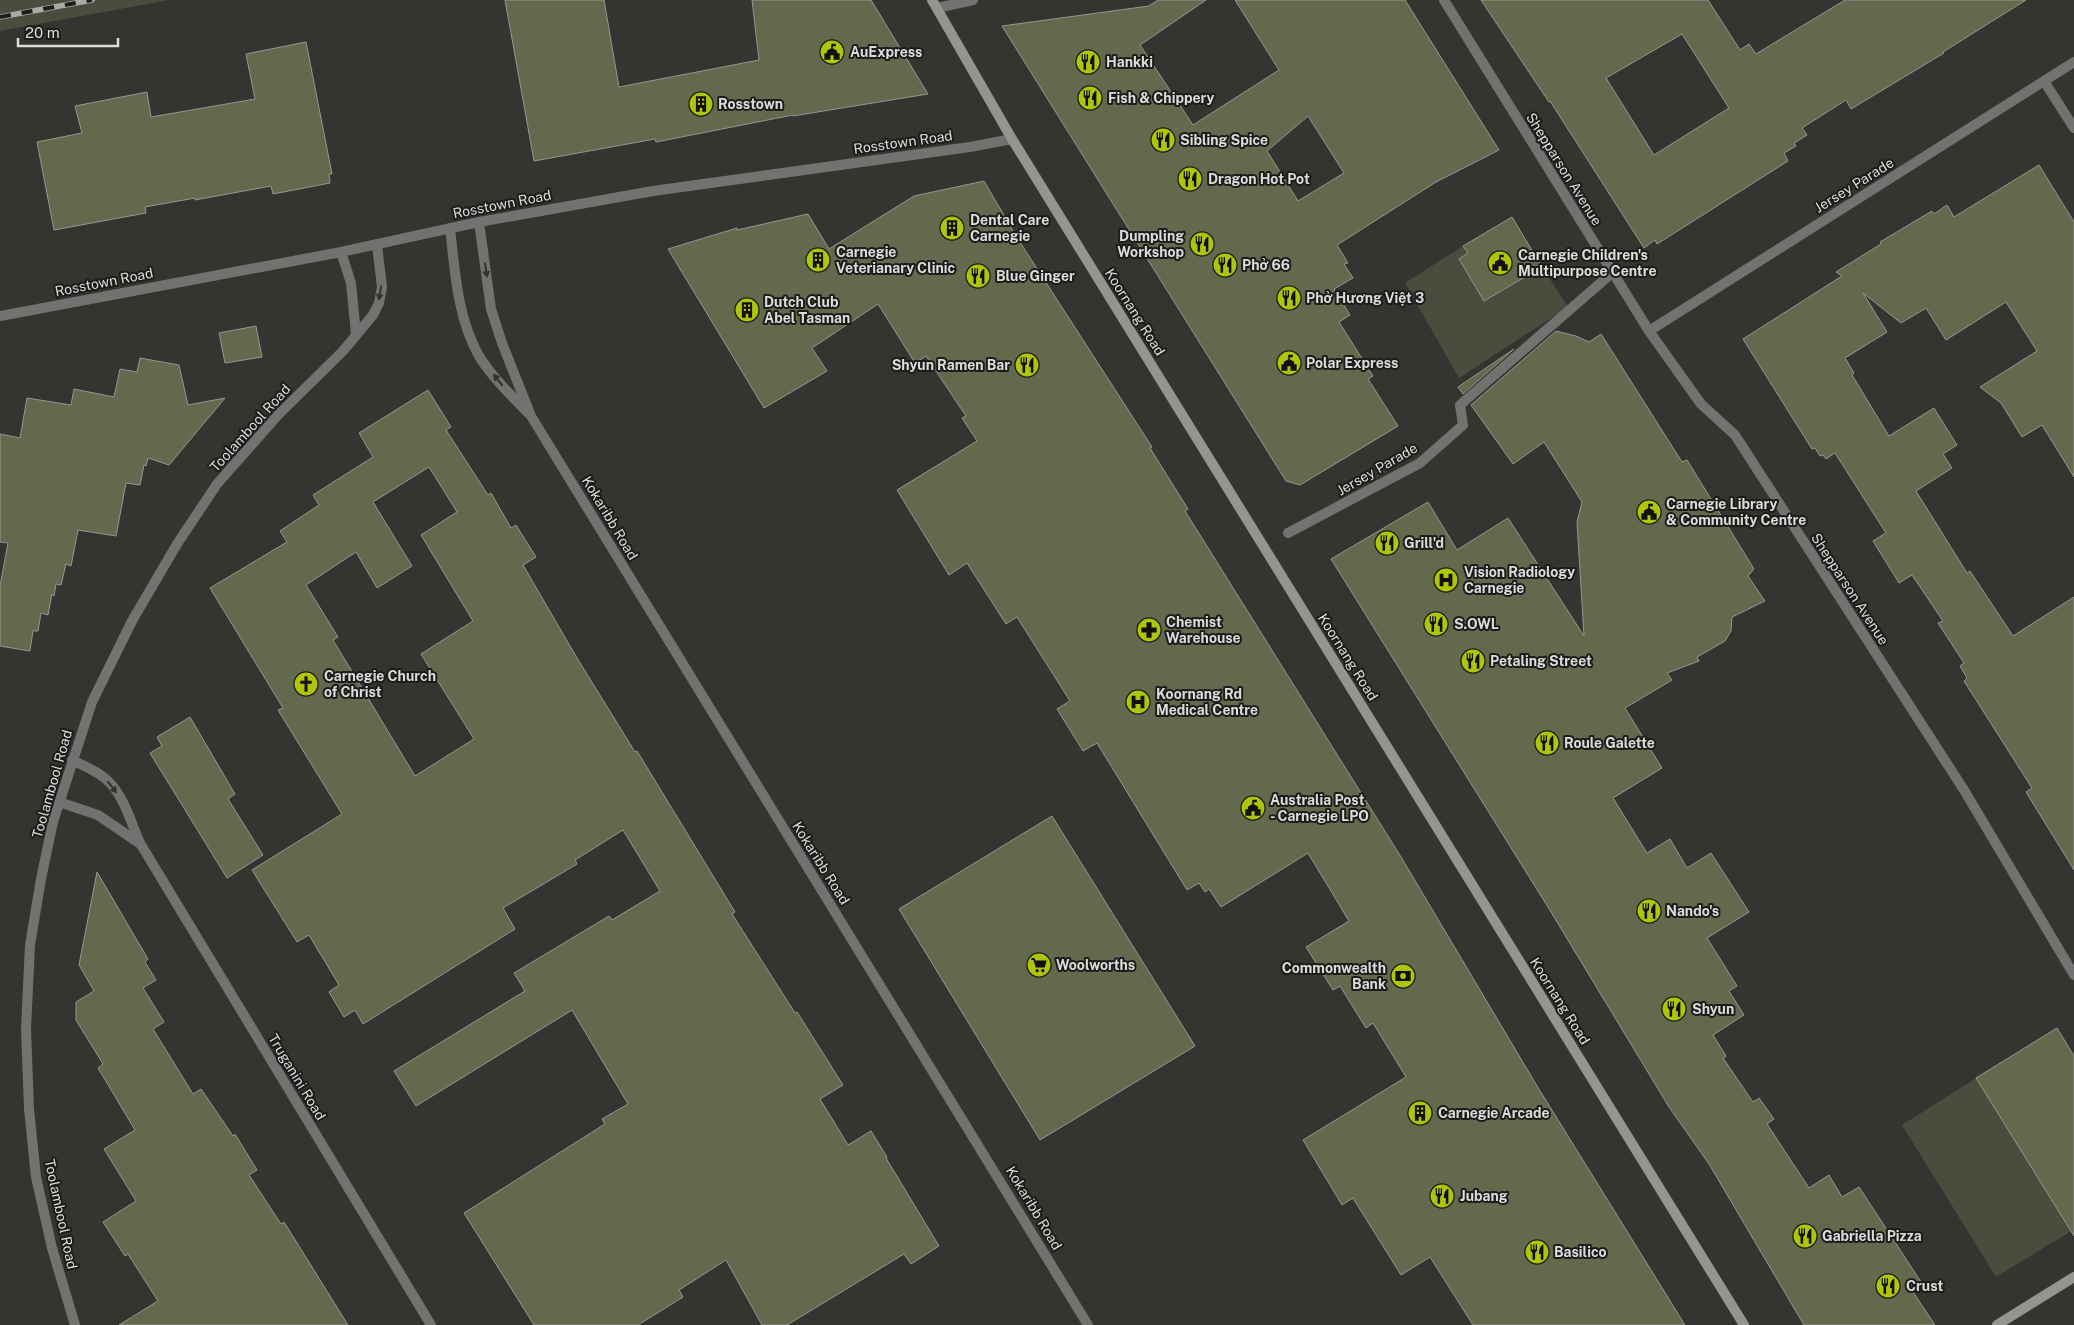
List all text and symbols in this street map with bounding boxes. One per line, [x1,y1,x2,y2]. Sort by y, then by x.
scale bar [18,15,118,47]
text: 20 m [25,24,60,41]
public building icon: AuExpress [819,39,845,65]
place label: AuExpress [850,44,922,60]
restaurant icon: Hankki [1075,49,1101,75]
place label: Hankki [1106,54,1153,70]
restaurant icon: Fish & Chippery [1077,85,1103,111]
place label: Fish & Chippery [1108,90,1214,106]
building icon: Rosstown [688,91,714,117]
place label: Rosstown [718,96,783,112]
street label: Shepparson Avenue [1523,110,1605,228]
street label: Rosstown Road [853,127,953,157]
restaurant icon: Sibling Spice [1150,127,1176,153]
place label: Sibling Spice [1180,132,1268,148]
street label: Jersey Parade [1811,154,1897,216]
restaurant icon: Dragon Hot Pot [1177,166,1203,192]
place label: Dragon Hot Pot [1208,171,1310,187]
street label: Rosstown Road [452,187,552,221]
place label: Dental Care Carnegie [970,212,1049,244]
building icon: Dental Care Carnegie [939,215,965,241]
place label: Dumpling Workshop [1117,228,1184,260]
restaurant icon: Dumpling Workshop [1189,231,1215,257]
place label: Carnegie Veterianary Clinic [836,244,955,276]
building icon: Carnegie Veterianary Clinic [805,247,831,273]
place label: Carnegie Children's Multipurpose Centre [1518,247,1656,279]
public building icon: Carnegie Children's Multipurpose Centre [1487,250,1513,276]
restaurant icon: Phở 66 [1212,252,1238,278]
place label: Phở 66 [1242,257,1290,273]
one-way arrow [482,263,490,279]
restaurant icon: Blue Ginger [965,263,991,289]
street label: Rosstown Road [54,265,154,299]
street label: Koornang Road [1102,266,1168,358]
place label: Blue Ginger [996,268,1075,284]
restaurant icon: Phở Hương Việt 3 [1276,285,1302,311]
one-way arrow [376,286,384,302]
place label: Phở Hương Việt 3 [1306,290,1424,306]
place label: Dutch Club Abel Tasman [764,294,850,326]
building icon: Dutch Club Abel Tasman [734,297,760,323]
public building icon: Polar Express [1276,350,1302,376]
restaurant icon: Shyun Ramen Bar [1014,352,1040,378]
place label: Polar Express [1306,355,1398,371]
place label: Shyun Ramen Bar [892,357,1010,373]
one-way arrow [492,374,503,387]
street label: Toolambool Road [207,381,293,475]
street label: Jersey Parade [1334,439,1420,499]
street label: Kokaribb Road [579,473,641,563]
place label: Carnegie Library & Community Centre [1666,496,1806,528]
public building icon: Carnegie Library & Community Centre [1636,499,1662,525]
restaurant icon: Grill'd [1374,530,1400,556]
street label: Shepparson Avenue [1808,530,1892,648]
place label: Grill'd [1404,535,1444,551]
place label: Vision Radiology Carnegie [1464,564,1575,596]
hospital icon: Vision Radiology Carnegie [1433,567,1459,593]
street label: Koornang Road [1315,611,1381,703]
restaurant icon: S.OWL [1423,611,1449,637]
place label: Chemist Warehouse [1166,614,1241,646]
place label: S.OWL [1454,616,1499,632]
pharmacy icon: Chemist Warehouse [1136,617,1162,643]
restaurant icon: Petaling Street [1460,648,1486,674]
place label: Petaling Street [1490,653,1592,669]
place label: Carnegie Church of Christ [324,668,436,700]
church icon: Carnegie Church of Christ [293,671,319,697]
place label: Koornang Rd Medical Centre [1156,686,1258,718]
hospital icon: Koornang Rd Medical Centre [1125,689,1151,715]
street label: Toolambool Road [29,728,75,840]
restaurant icon: Roule Galette [1534,730,1560,756]
place label: Roule Galette [1564,735,1655,751]
one-way arrow [107,780,117,793]
place label: Australia Post - Carnegie LPO [1270,792,1369,824]
public building icon: Australia Post - Carnegie LPO [1240,795,1266,821]
street label: Kokaribb Road [789,819,853,907]
restaurant icon: Nando's [1636,898,1662,924]
place label: Nando's [1666,903,1719,919]
supermarket icon: Woolworths [1026,952,1052,978]
street label: Koornang Road [1527,955,1593,1047]
place label: Woolworths [1056,957,1135,973]
place label: Commonwealth Bank [1282,960,1386,992]
bank icon: Commonwealth Bank [1390,963,1416,989]
restaurant icon: Shyun [1661,996,1687,1022]
place label: Shyun [1692,1001,1734,1017]
street label: Truganini Road [265,1031,329,1123]
building icon: Carnegie Arcade [1407,1100,1433,1126]
place label: Carnegie Arcade [1438,1105,1550,1121]
street label: Toolambool Road [42,1157,80,1271]
street label: Kokaribb Road [1003,1163,1065,1253]
restaurant icon: Jubang [1429,1183,1455,1209]
place label: Jubang [1460,1188,1508,1204]
restaurant icon: Gabriella Pizza [1792,1223,1818,1249]
place label: Gabriella Pizza [1822,1228,1922,1244]
restaurant icon: Basilico [1524,1239,1550,1265]
place label: Basilico [1554,1244,1607,1260]
restaurant icon: Crust [1875,1273,1901,1299]
place label: Crust [1906,1278,1943,1294]

